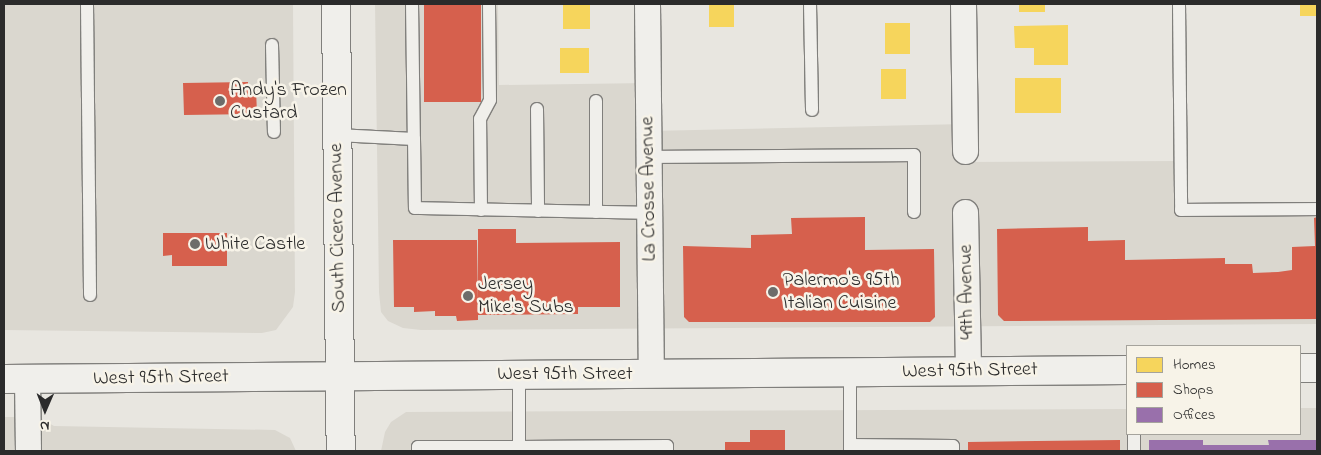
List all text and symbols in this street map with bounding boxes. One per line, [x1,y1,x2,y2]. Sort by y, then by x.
place label: Andy's Frozen Custard [230,78,347,125]
marker: Andy's Frozen Custard [214,95,226,107]
street label: La Crosse Avenue [636,116,662,262]
street label: South Cicero Avenue [325,143,351,313]
place label: White Castle [205,232,305,256]
marker: White Castle [189,238,201,250]
street label: 49th Avenue [954,244,980,340]
place label: Palermo's 95th Italian Cuisine [783,268,900,315]
place label: Jersey Mike's Subs [478,272,574,319]
marker: Palermo's 95th Italian Cuisine [767,286,779,298]
marker: Jersey Mike's Subs [462,290,474,302]
legend [1126,345,1301,435]
text: Homes [1173,354,1216,376]
street label: West 95th Street [902,358,1038,384]
street label: West 95th Street [497,362,633,386]
street label: West 95th Street [93,365,229,391]
text: Shops [1173,379,1213,401]
north arrow [20,385,70,435]
text: Offices [1173,404,1215,426]
text: N [40,415,50,436]

